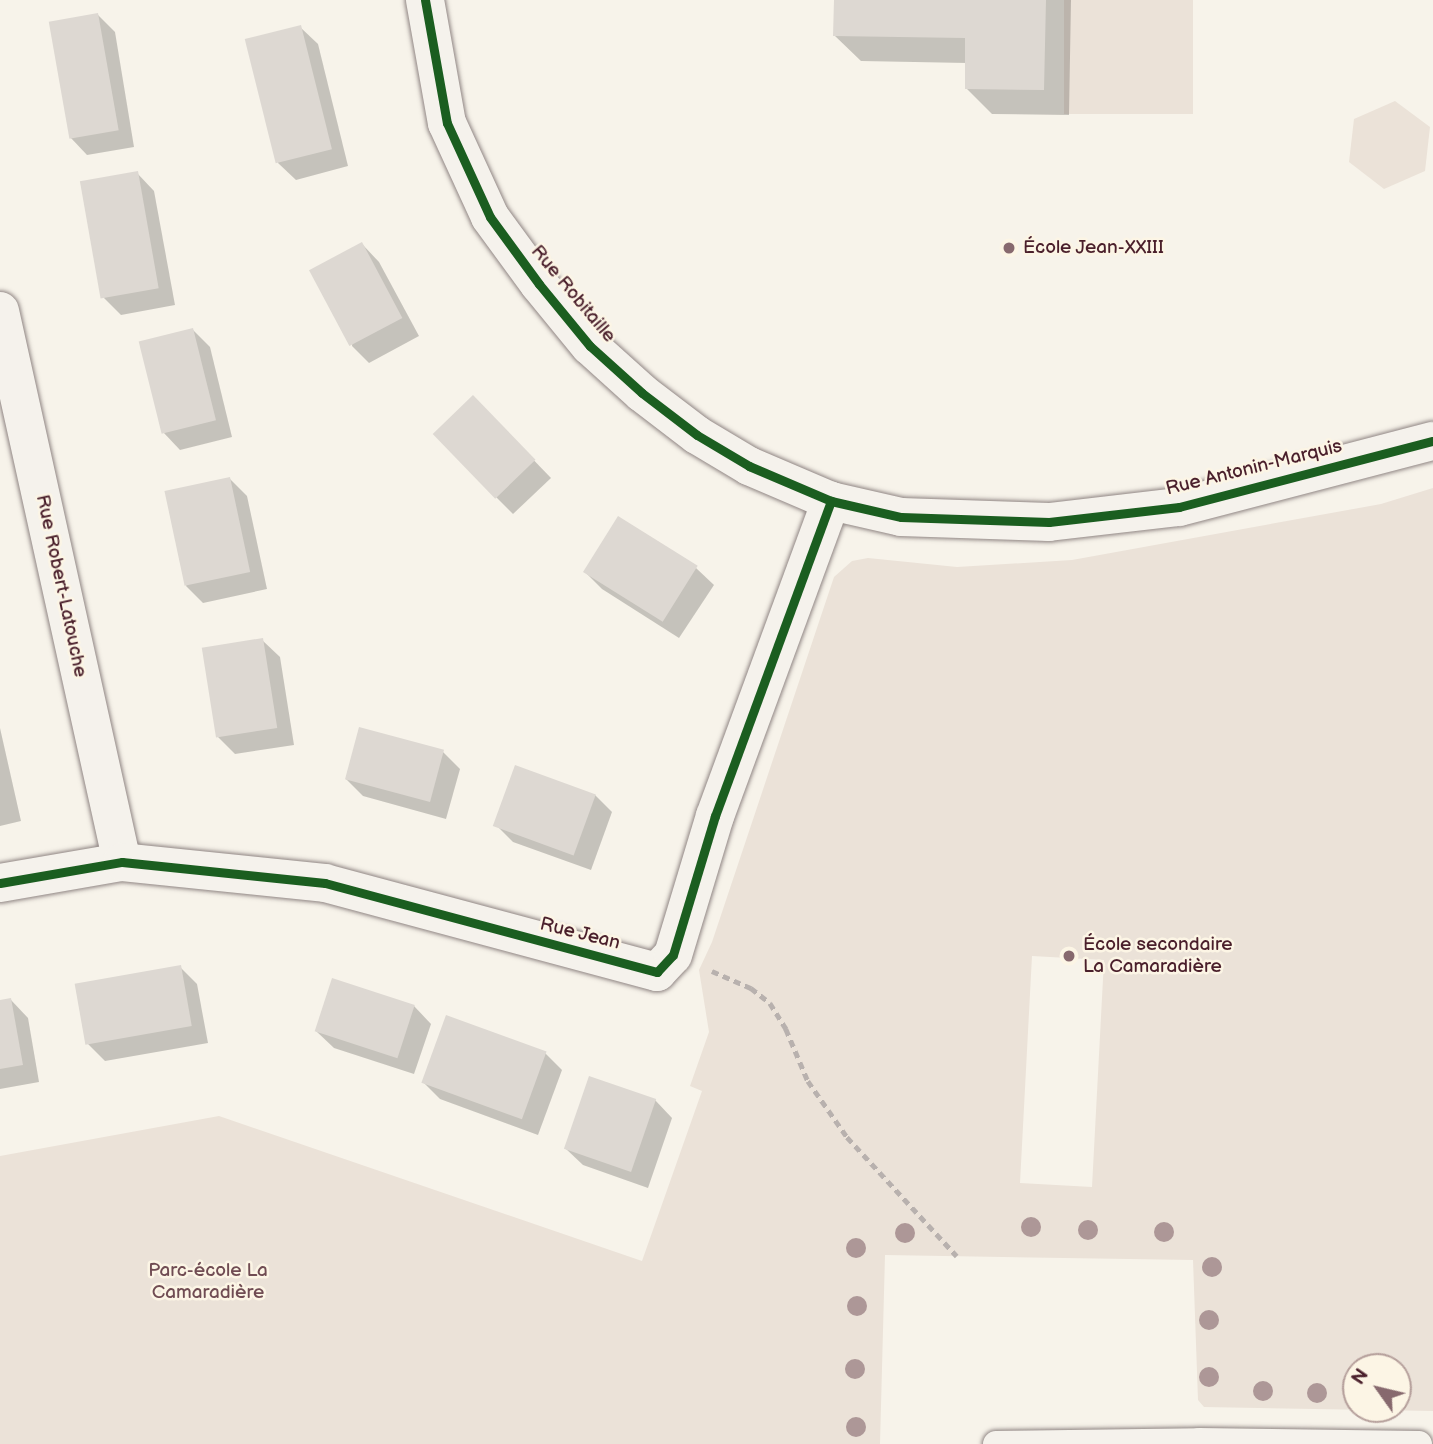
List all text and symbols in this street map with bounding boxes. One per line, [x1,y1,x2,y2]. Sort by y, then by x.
place label: École Jean-XXIII [1023,237,1165,259]
marker: École Jean-XXIII [1001,240,1017,256]
street label: Rue Robitaille [526,241,620,347]
street label: Rue Antonin-Marquis [1163,435,1345,501]
street label: Rue Robert-Latouche [31,493,91,679]
street label: Rue Jean [537,913,623,955]
place label: École secondaire La Camaradière [1083,934,1233,978]
marker: École secondaire La Camaradière [1061,948,1077,964]
park label: Parc-école La Camaradière [148,1260,268,1304]
north arrow [1342,1353,1412,1423]
text: N [1347,1365,1374,1389]

